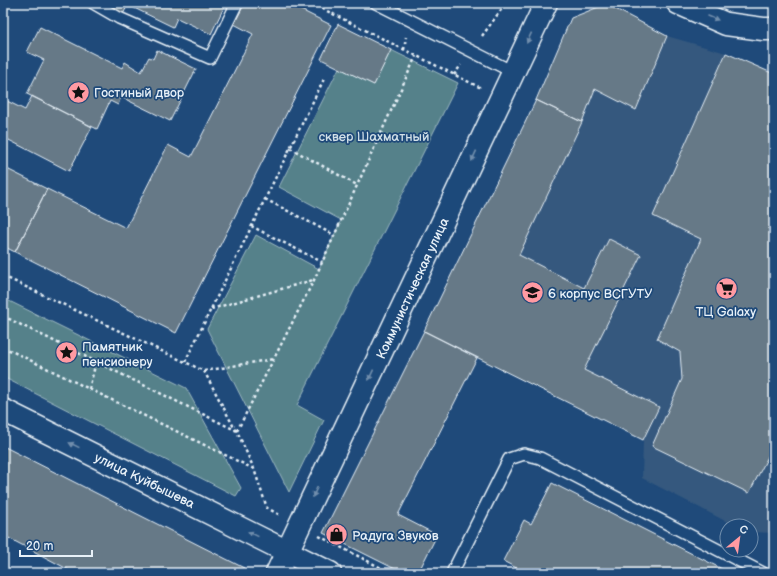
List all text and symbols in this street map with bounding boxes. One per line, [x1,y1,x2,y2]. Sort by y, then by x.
one-way arrow [708,16,720,22]
one-way arrow [526,33,532,44]
place icon: Гостиный двор [65,79,91,105]
place label: Гостиный двор [94,85,185,101]
park label: сквер Шахматный [319,129,429,145]
one-way arrow [471,150,477,162]
street label: Коммунистическая улица [373,215,453,362]
supermarket icon: ТЦ Galaxy [713,276,739,302]
school or university icon: 6 корпус ВСГУТУ [519,280,545,306]
place label: 6 корпус ВСГУТУ [548,286,653,302]
place label: ТЦ Galaxy [696,304,756,320]
place label: Памятник пенсионеру [82,339,152,370]
place icon: Памятник пенсионеру [54,340,80,366]
one-way arrow [368,369,374,381]
one-way arrow [68,442,79,448]
street label: улица Куйбышева [92,450,198,512]
one-way arrow [312,487,318,498]
north arrow [719,518,759,558]
shop icon: Радуга Звуков [323,522,349,548]
text: С [737,522,750,537]
place label: Радуга Звуков [352,528,439,544]
one-way arrow [247,531,259,537]
scale bar [20,532,92,558]
text: 20 m [26,539,53,554]

